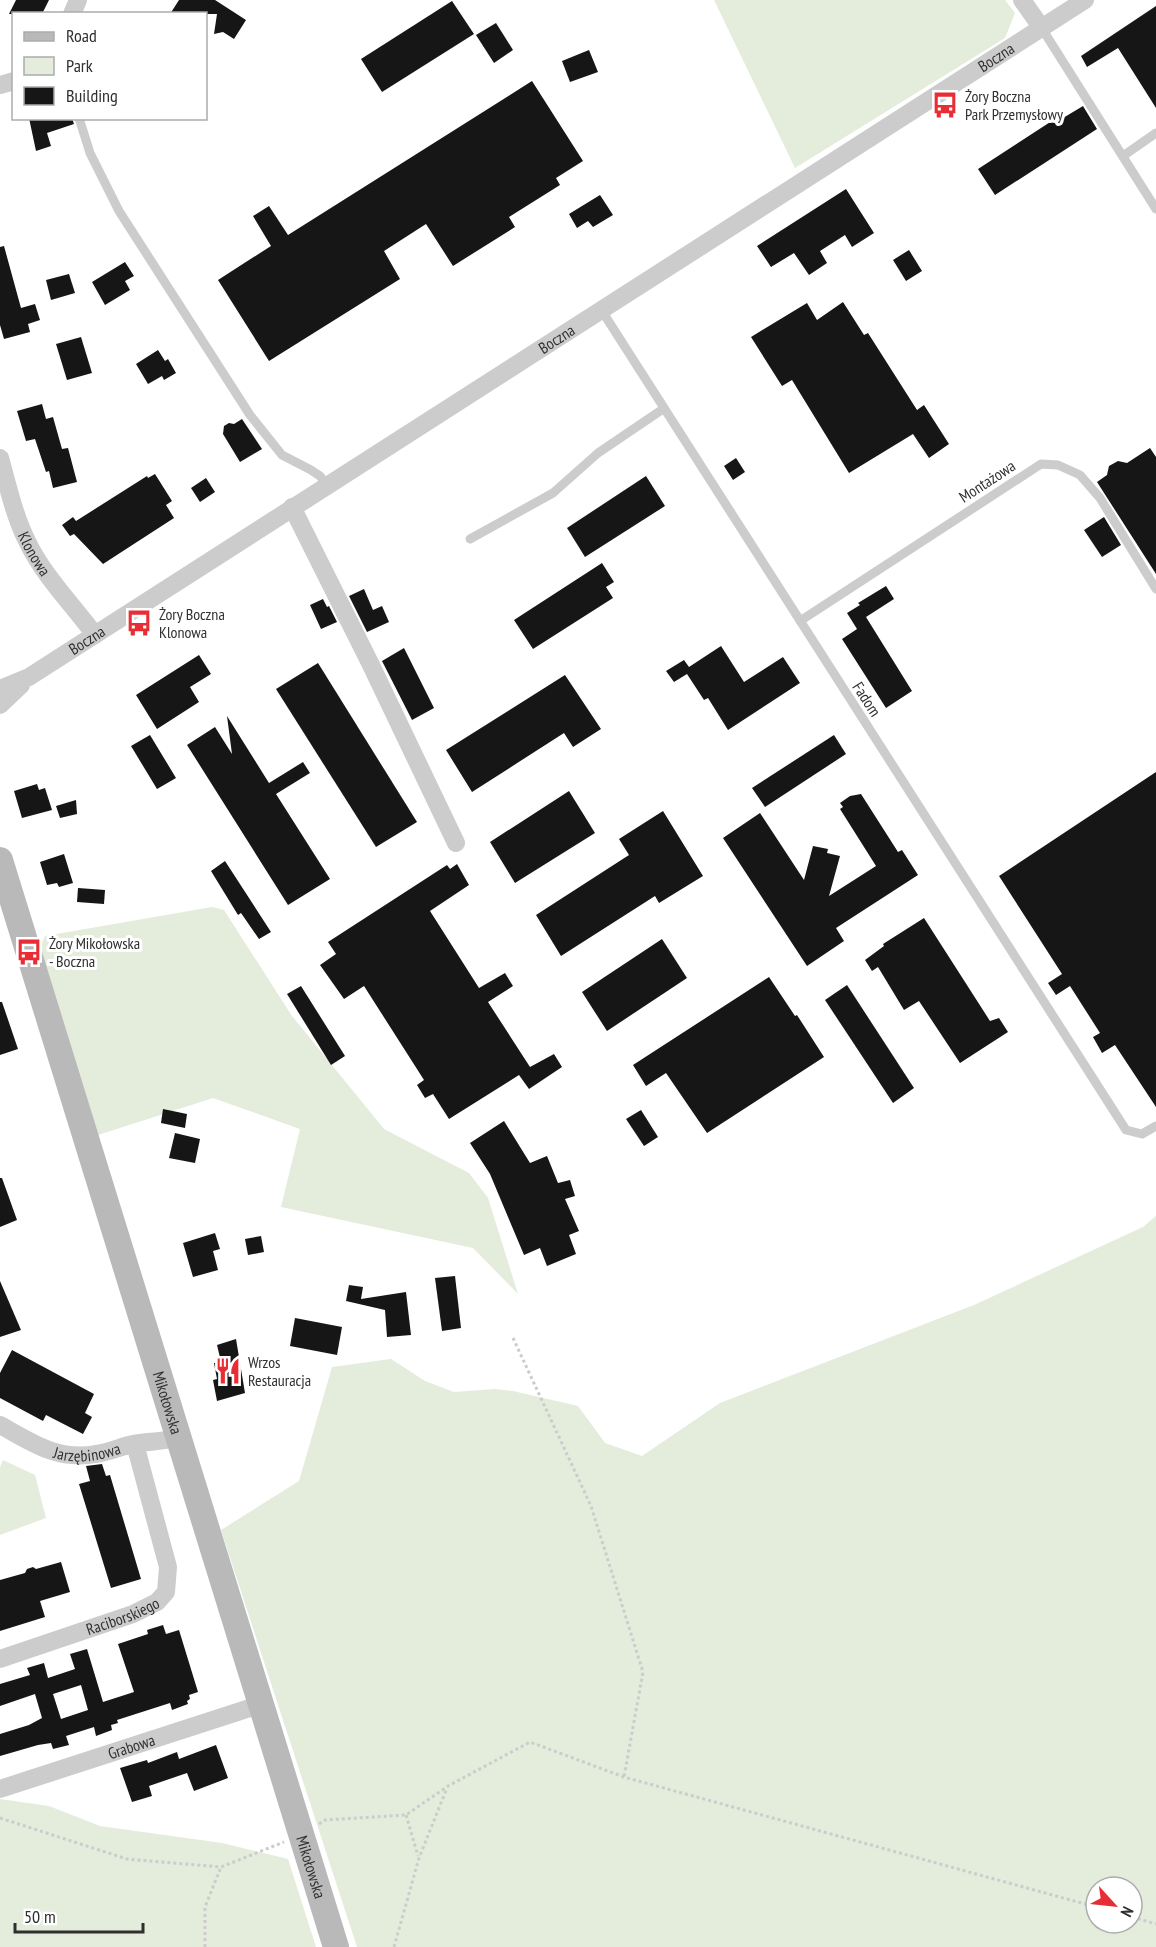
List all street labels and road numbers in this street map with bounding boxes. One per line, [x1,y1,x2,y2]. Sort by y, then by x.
street label: Boczna [974,38,1018,76]
street label: Boczna [535,320,578,358]
street label: Montażowa [955,455,1019,507]
street label: Klonowa [14,528,55,580]
street label: Boczna [65,621,109,659]
street label: Fadom [848,678,886,720]
street label: Mikołowska [149,1369,187,1437]
street label: Jarzębinowa [51,1438,123,1466]
street label: Raciborskiego [83,1592,163,1639]
street label: Grabowa [105,1729,157,1763]
street label: Mikołowska [292,1833,330,1901]

